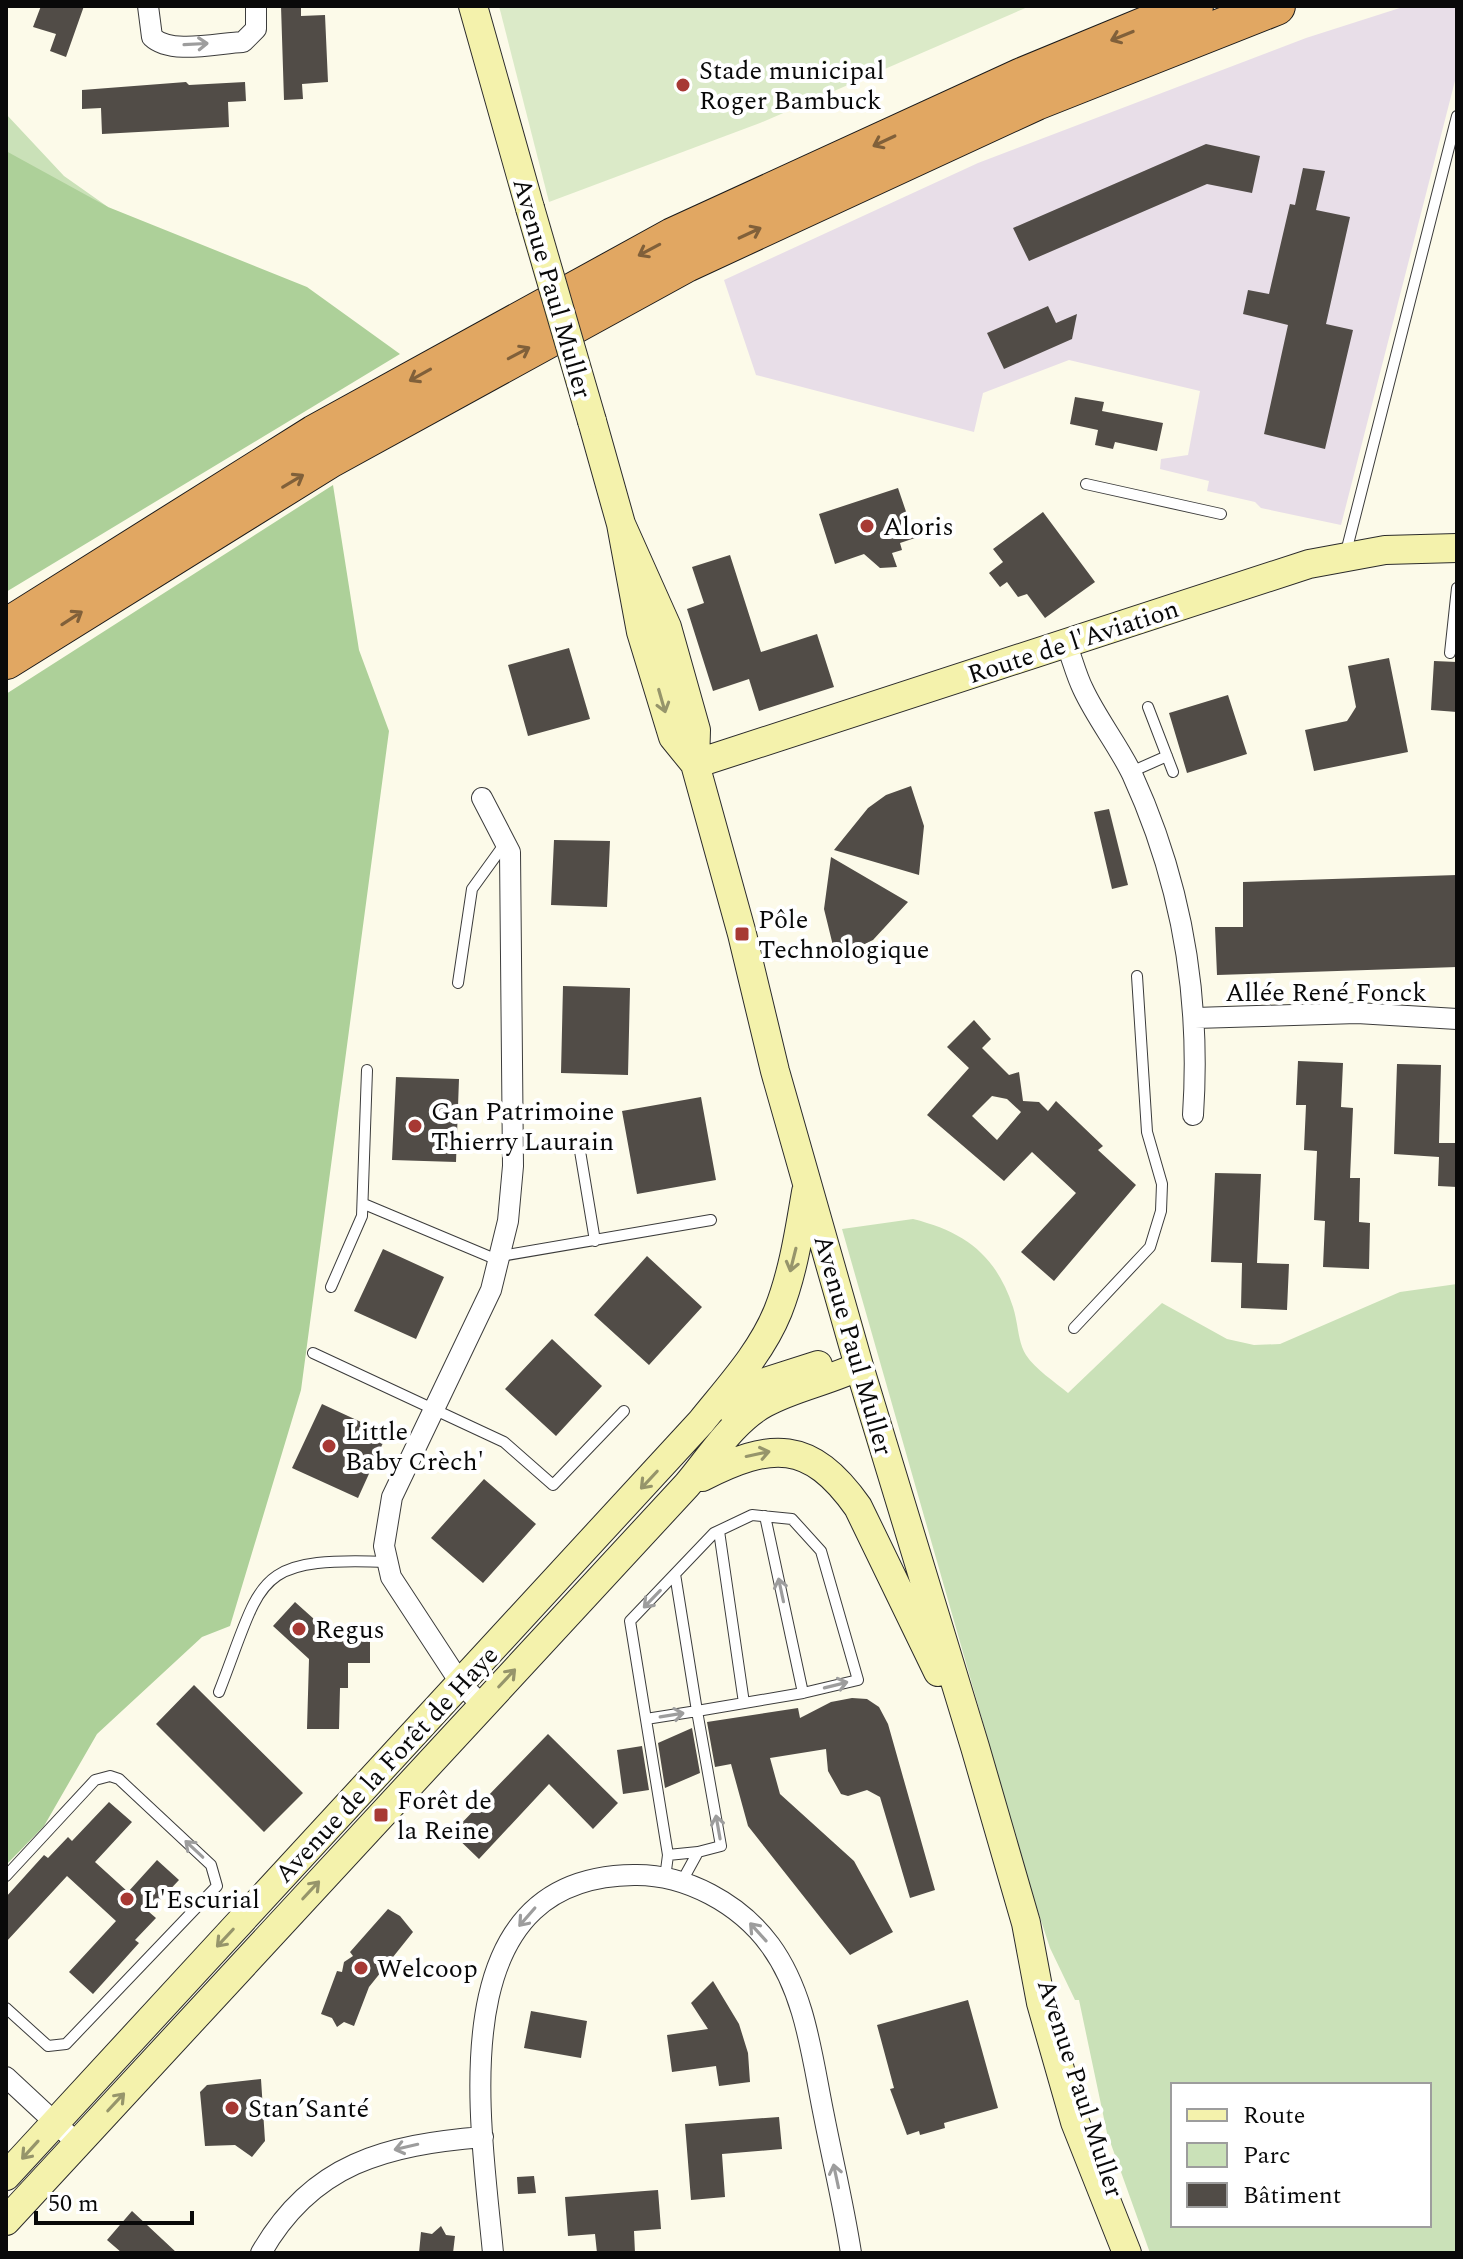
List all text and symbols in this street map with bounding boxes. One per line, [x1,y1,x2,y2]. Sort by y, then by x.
one-way arrow [1110,29,1135,44]
one-way arrow [182,37,209,52]
place label: Stade municipal Roger Bambuck [699,51,884,121]
marker: Stade municipal Roger Bambuck [674,76,692,94]
one-way arrow [873,134,897,149]
street label: Avenue Paul Muller [501,173,603,403]
one-way arrow [737,225,761,240]
one-way arrow [637,243,661,259]
one-way arrow [507,345,530,361]
one-way arrow [409,367,433,383]
one-way arrow [281,473,304,489]
place label: Aloris [883,507,954,547]
marker: Aloris [858,517,876,535]
street label: Route de l'Aviation [962,589,1184,695]
one-way arrow [60,609,83,625]
one-way arrow [655,688,670,714]
place label: Pôle Technologique [758,900,929,970]
marker: Pôle Technologique [733,925,751,943]
street label: Allée René Fonck [1225,973,1427,1013]
place label: Gan Patrimoine Thierry Laurain [431,1092,614,1162]
marker: Gan Patrimoine Thierry Laurain [406,1117,424,1135]
street label: Avenue Paul Muller [802,1230,904,1460]
one-way arrow [785,1246,800,1272]
place label: Little Baby Crèch' [345,1412,484,1482]
marker: Little Baby Crèch' [320,1437,338,1455]
one-way arrow [744,1446,770,1461]
one-way arrow [639,1470,658,1490]
one-way arrow [773,1577,788,1603]
one-way arrow [643,1588,661,1608]
place label: Regus [315,1610,385,1650]
marker: Regus [290,1620,308,1638]
street label: Avenue de la Forêt de Haye [265,1637,508,1893]
one-way arrow [497,1669,515,1689]
one-way arrow [823,1677,849,1692]
one-way arrow [658,1706,684,1721]
place label: Forêt de la Reine [397,1781,492,1851]
marker: Forêt de la Reine [372,1806,390,1824]
one-way arrow [710,1815,725,1841]
one-way arrow [185,1841,205,1859]
place label: L'Escurial [143,1880,260,1920]
one-way arrow [302,1880,321,1900]
marker: L'Escurial [118,1890,136,1908]
one-way arrow [518,1907,536,1927]
one-way arrow [749,1922,768,1942]
one-way arrow [217,1928,235,1948]
place label: Welcoop [377,1949,478,1989]
marker: Welcoop [352,1959,370,1977]
street label: Avenue Paul Muller [1026,1974,1134,2203]
legend [1171,2083,1431,2227]
place label: Stan’Santé [248,2089,369,2129]
one-way arrow [106,2092,124,2112]
text: Route [1243,2098,1305,2134]
marker: Stan’Santé [223,2099,241,2117]
text: Parc [1243,2138,1291,2174]
one-way arrow [21,2139,40,2160]
one-way arrow [393,2140,419,2155]
one-way arrow [828,2164,843,2190]
scale bar [36,2175,192,2225]
text: Bâtiment [1243,2178,1341,2214]
text: 50 m [48,2186,99,2222]

